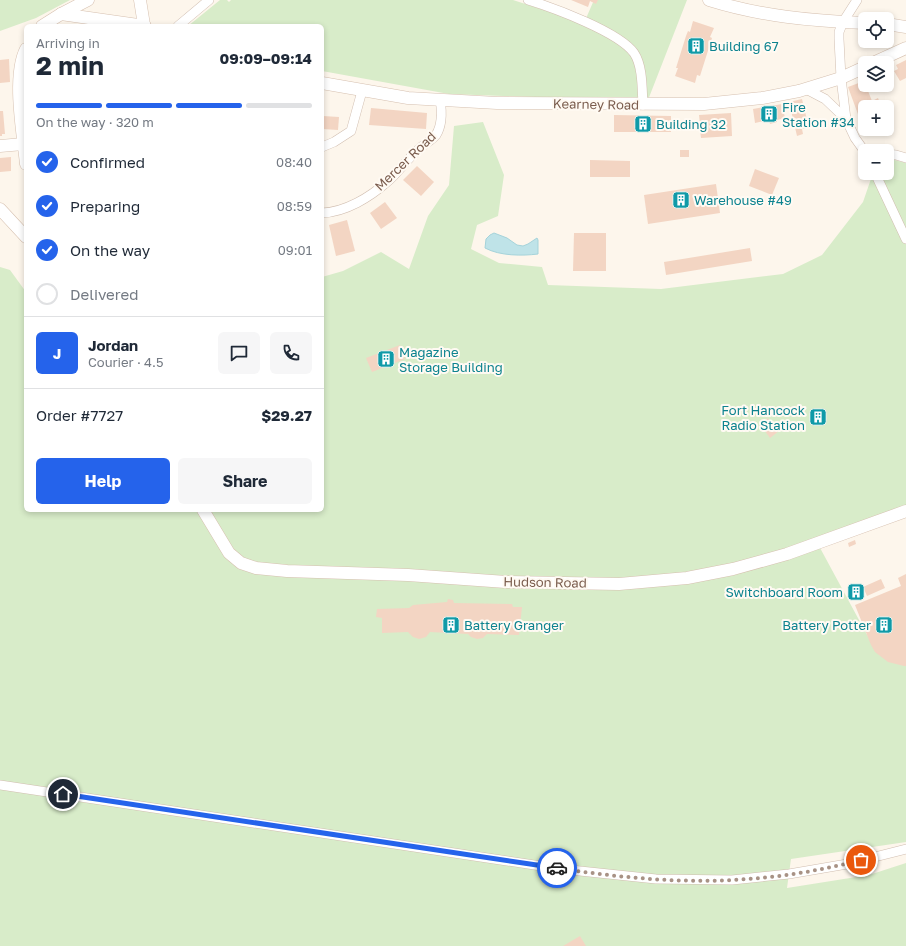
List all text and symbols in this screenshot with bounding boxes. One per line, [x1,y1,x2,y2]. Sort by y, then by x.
map controls [858,12,894,180]
button: locate [858,12,894,48]
text: Arriving in [36,35,100,51]
building icon: Building 67 [686,36,706,56]
place label: Building 67 [709,38,779,54]
text: 09:09–09:14 [220,49,312,67]
text: 2 min [36,50,104,81]
button: layers [858,56,894,92]
street label: Kearney Road [553,95,639,113]
place label: Fire Station #34 [782,99,855,130]
button: + [858,100,894,136]
building icon: Fire Station #34 [759,104,779,124]
text: On the way · 320 m [36,114,154,130]
building icon: Building 32 [633,114,653,134]
place label: Building 32 [656,116,726,132]
street label: Mercer Road [371,128,439,194]
button: − [858,144,894,180]
icon: check [36,151,58,173]
text: Confirmed [70,153,145,171]
text: 08:40 [276,154,312,170]
building icon: Warehouse #49 [671,190,691,210]
place label: Warehouse #49 [694,192,792,208]
icon: check [36,195,58,217]
text: Preparing [70,197,140,215]
text: 08:59 [277,198,312,214]
icon: check [36,239,58,261]
text: On the way [70,241,150,259]
text: 09:01 [278,242,312,258]
text: Delivered [70,285,138,303]
button: chat [218,332,260,374]
button: phone [270,332,312,374]
text: Jordan [88,336,138,354]
text: J [53,344,61,362]
place label: Magazine Storage Building [399,344,503,375]
building icon: Magazine Storage Building [376,349,396,369]
text: Courier · 4.5 [88,354,163,370]
place label: Fort Hancock Radio Station [721,402,806,433]
text: Order #7727 [36,406,123,424]
text: $29.27 [261,406,312,424]
building icon: Fort Hancock Radio Station [808,407,828,427]
button: Help [36,458,170,504]
button: Share [178,458,312,504]
street label: Hudson Road [503,573,587,591]
building icon: Switchboard Room [846,582,866,602]
place label: Switchboard Room [725,584,843,600]
building icon: Battery Granger [441,615,461,635]
building icon: Battery Potter [874,615,894,635]
place label: Battery Granger [464,617,564,633]
place label: Battery Potter [782,617,871,633]
pin [46,777,80,811]
icon: home [52,783,74,805]
pin [844,843,878,877]
courier [537,848,577,888]
icon: bag [850,849,872,871]
icon: car [546,857,568,879]

